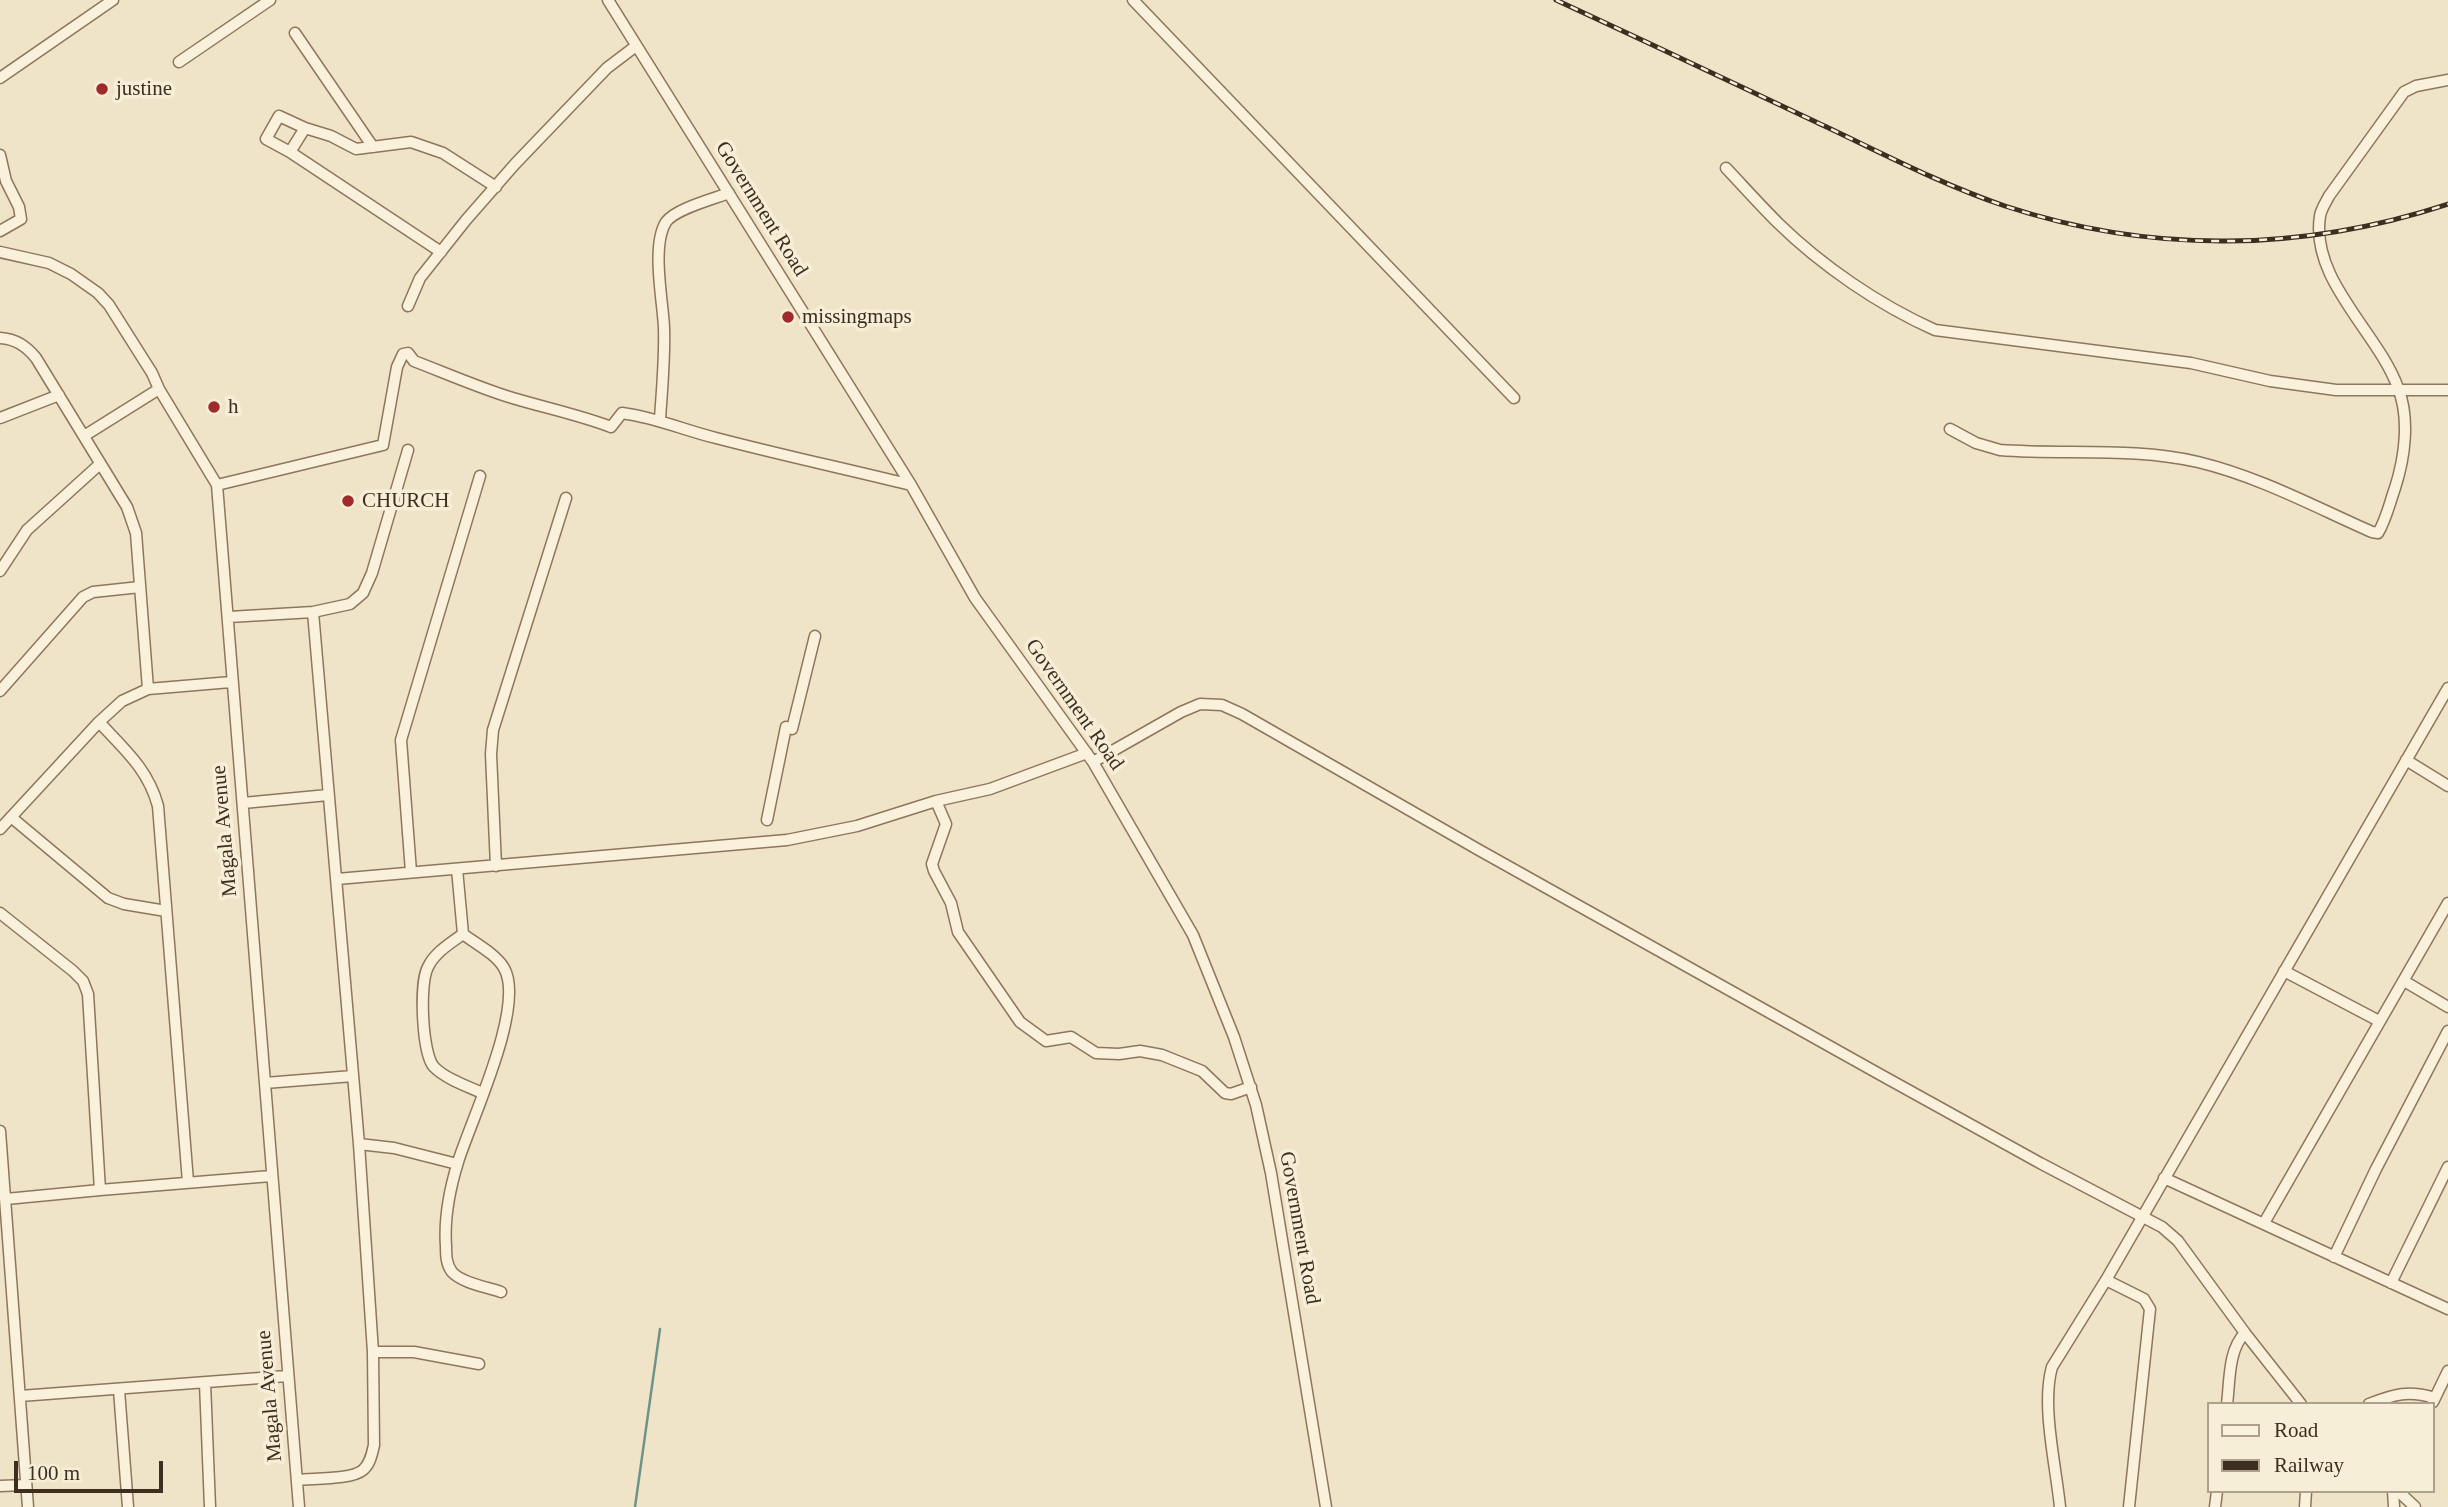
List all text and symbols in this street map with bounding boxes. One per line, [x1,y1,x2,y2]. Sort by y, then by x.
place label: justine [116,76,172,102]
marker: justine [94,81,110,97]
street label: Government Road [709,137,813,281]
place label: missingmaps [802,304,912,330]
marker: missingmaps [780,309,796,325]
place label: h [228,394,238,420]
marker: h [206,399,222,415]
place label: CHURCH [362,488,450,514]
marker: CHURCH [340,493,356,509]
street label: Government Road [1019,634,1129,776]
street label: Magala Avenue [207,764,243,898]
street label: Government Road [1273,1150,1325,1306]
street label: Magala Avenue [252,1329,288,1463]
legend [2206,1402,2434,1493]
text: Road [2274,1418,2318,1442]
scale bar [18,1448,166,1492]
text: Railway [2274,1453,2344,1477]
text: 100 m [27,1461,80,1485]

